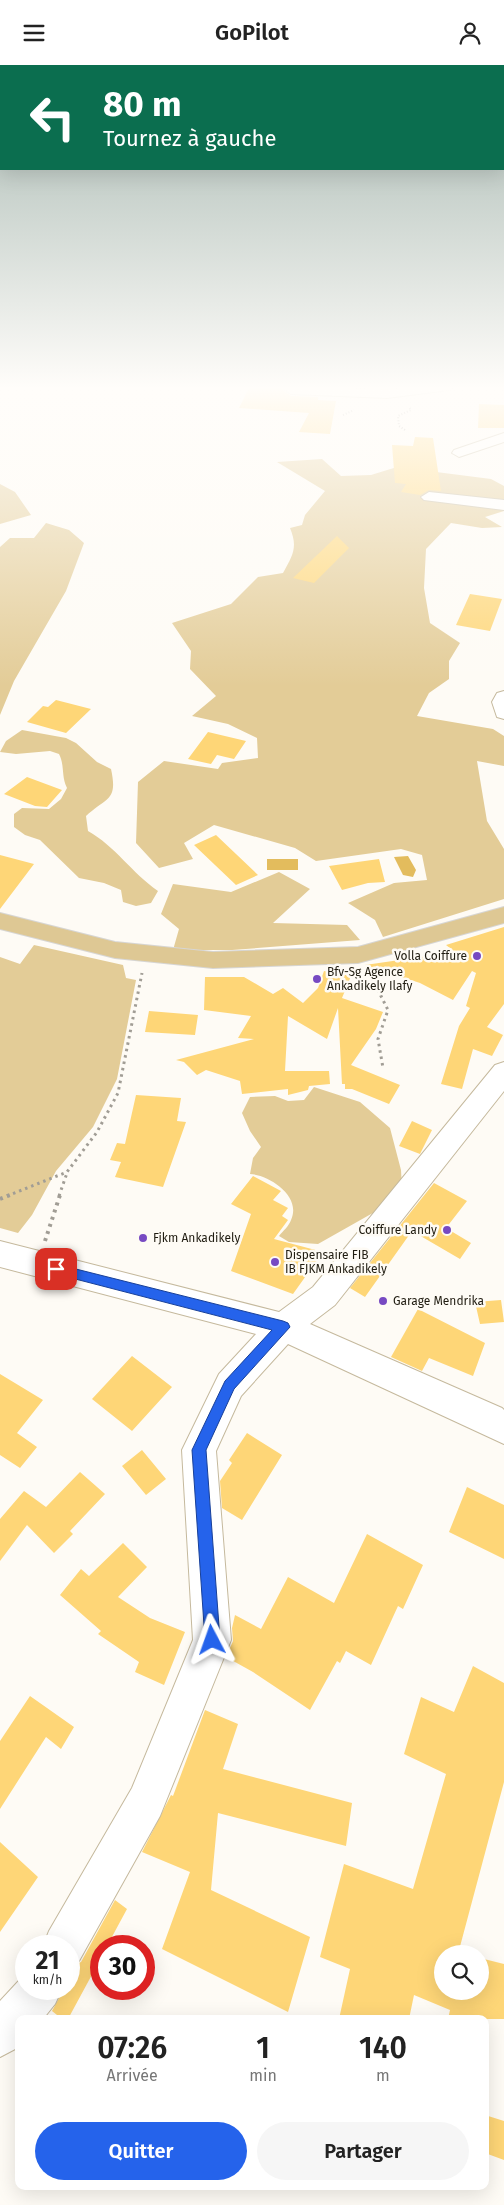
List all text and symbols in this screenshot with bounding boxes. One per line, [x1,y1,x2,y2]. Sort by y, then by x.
icon: menu [20,19,48,47]
text: GoPilot [215,19,289,46]
icon: person [456,19,484,47]
text: 80 m [103,83,182,125]
icon: left [20,85,85,150]
text: Tournez à gauche [103,125,276,152]
place label: Volla Coiffure [394,949,467,963]
marker: Volla Coiffure [471,950,483,962]
place label: Bfv-Sg Agence Ankadikely Ilafy [327,965,413,993]
marker: Bfv-Sg Agence Ankadikely Ilafy [311,973,323,985]
place label: Coiffure Landy [359,1223,437,1237]
marker: Coiffure Landy [441,1224,453,1236]
place label: Fjkm Ankadikely [153,1231,240,1245]
marker: Fjkm Ankadikely [137,1232,149,1244]
pin [35,1248,77,1290]
place label: Dispensaire FIB IB FJKM Ankadikely [285,1248,387,1276]
icon: arrive [42,1255,70,1283]
marker: Dispensaire FIB IB FJKM Ankadikely [269,1256,281,1268]
place label: Garage Mendrika [393,1294,484,1308]
marker: Garage Mendrika [377,1295,389,1307]
position arrow [185,1613,237,1665]
speed limit sign: 30 [90,1935,155,2000]
map controls [434,1945,489,2000]
button: search [434,1945,489,2000]
text: 21 [36,1946,59,1976]
text: km/h [33,1973,62,1987]
text: 07:26 [97,2030,167,2066]
text: 1 [256,2030,270,2066]
text: 140 [359,2030,407,2066]
text: Arrivée [106,2066,158,2085]
text: min [249,2066,277,2085]
text: m [376,2066,390,2085]
button: Quitter [35,2122,247,2180]
button: Partager [257,2122,469,2180]

